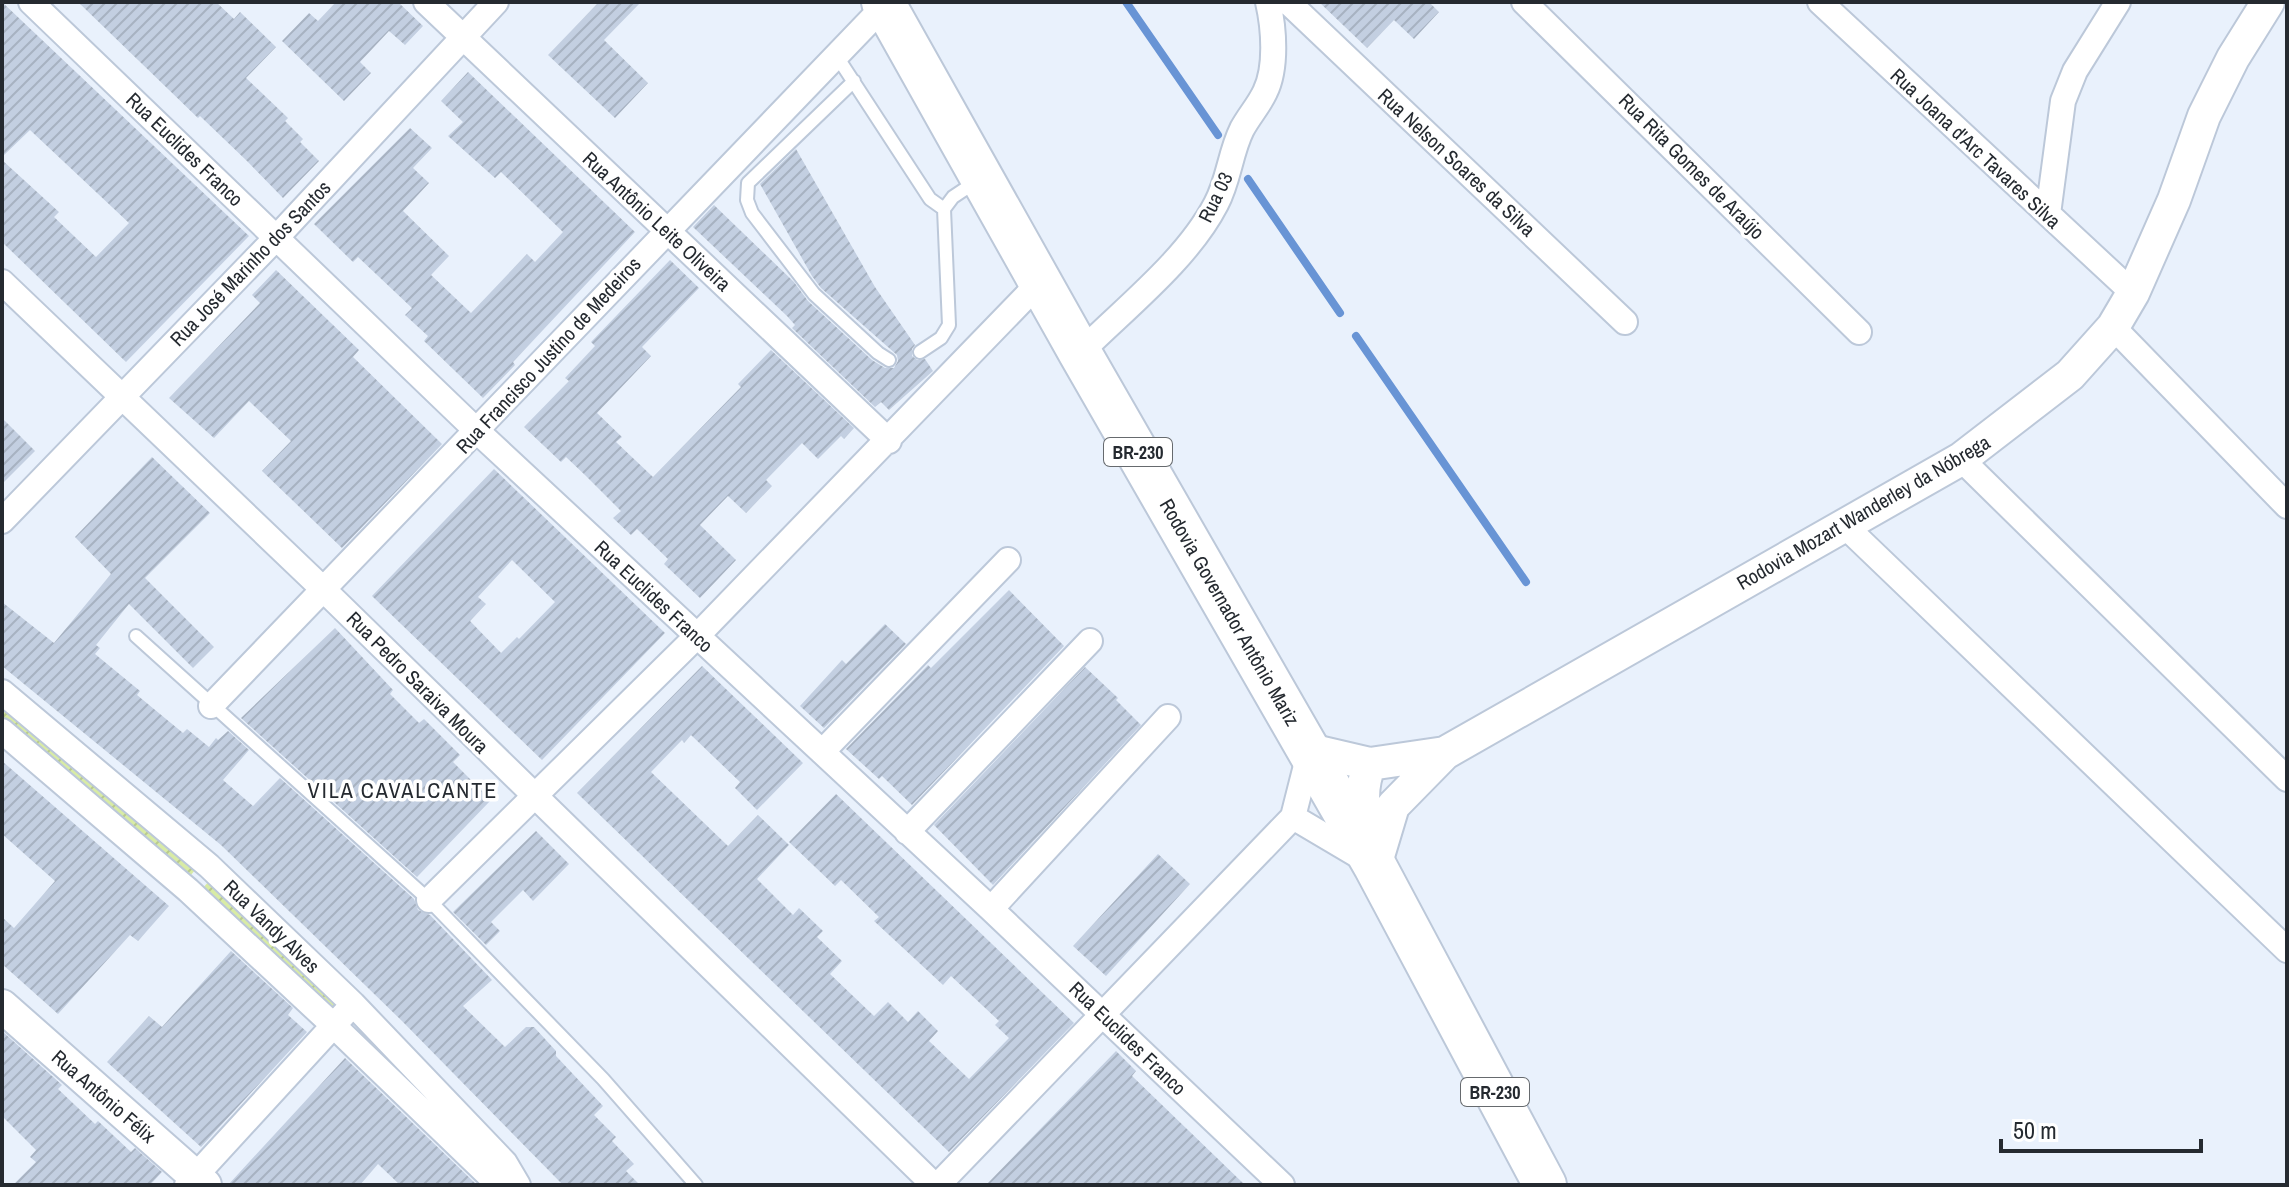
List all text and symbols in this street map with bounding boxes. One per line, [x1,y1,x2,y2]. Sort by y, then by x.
street label: Rua Joana d'Arc Tavares Silva [1885,62,2067,234]
street label: Rua Nelson Soares da Silva [1372,82,1542,242]
street label: Rua Euclides Franco [121,86,249,212]
street label: Rua Rita Gomes de Araújo [1613,87,1771,245]
street label: Rua Antônio Leite Oliveira [577,145,737,297]
street label: Rua 03 [1191,167,1239,227]
street label: Rua José Marinho dos Santos [164,174,336,352]
street label: Rua Francisco Justino de Medeiros [450,251,646,459]
street label: Rodovia Mozart Wanderley da Nóbrega [1731,428,1995,596]
road number: BR-230 [1104,438,1172,466]
street label: Rodovia Governador Antônio Mariz [1154,494,1306,730]
street label: Rua Euclides Franco [589,534,719,658]
street label: Rua Pedro Saraiva Moura [341,605,495,759]
district label: VILA CAVALCANTE [308,775,498,805]
street label: Rua Vandy Alves [218,873,326,979]
street label: Rua Euclides Franco [1064,975,1192,1101]
street label: Rua Antônio Félix [46,1043,162,1149]
road number: BR-230 [1461,1078,1529,1106]
scale bar [2001,1103,2201,1153]
text: 50 m [2013,1114,2057,1146]

